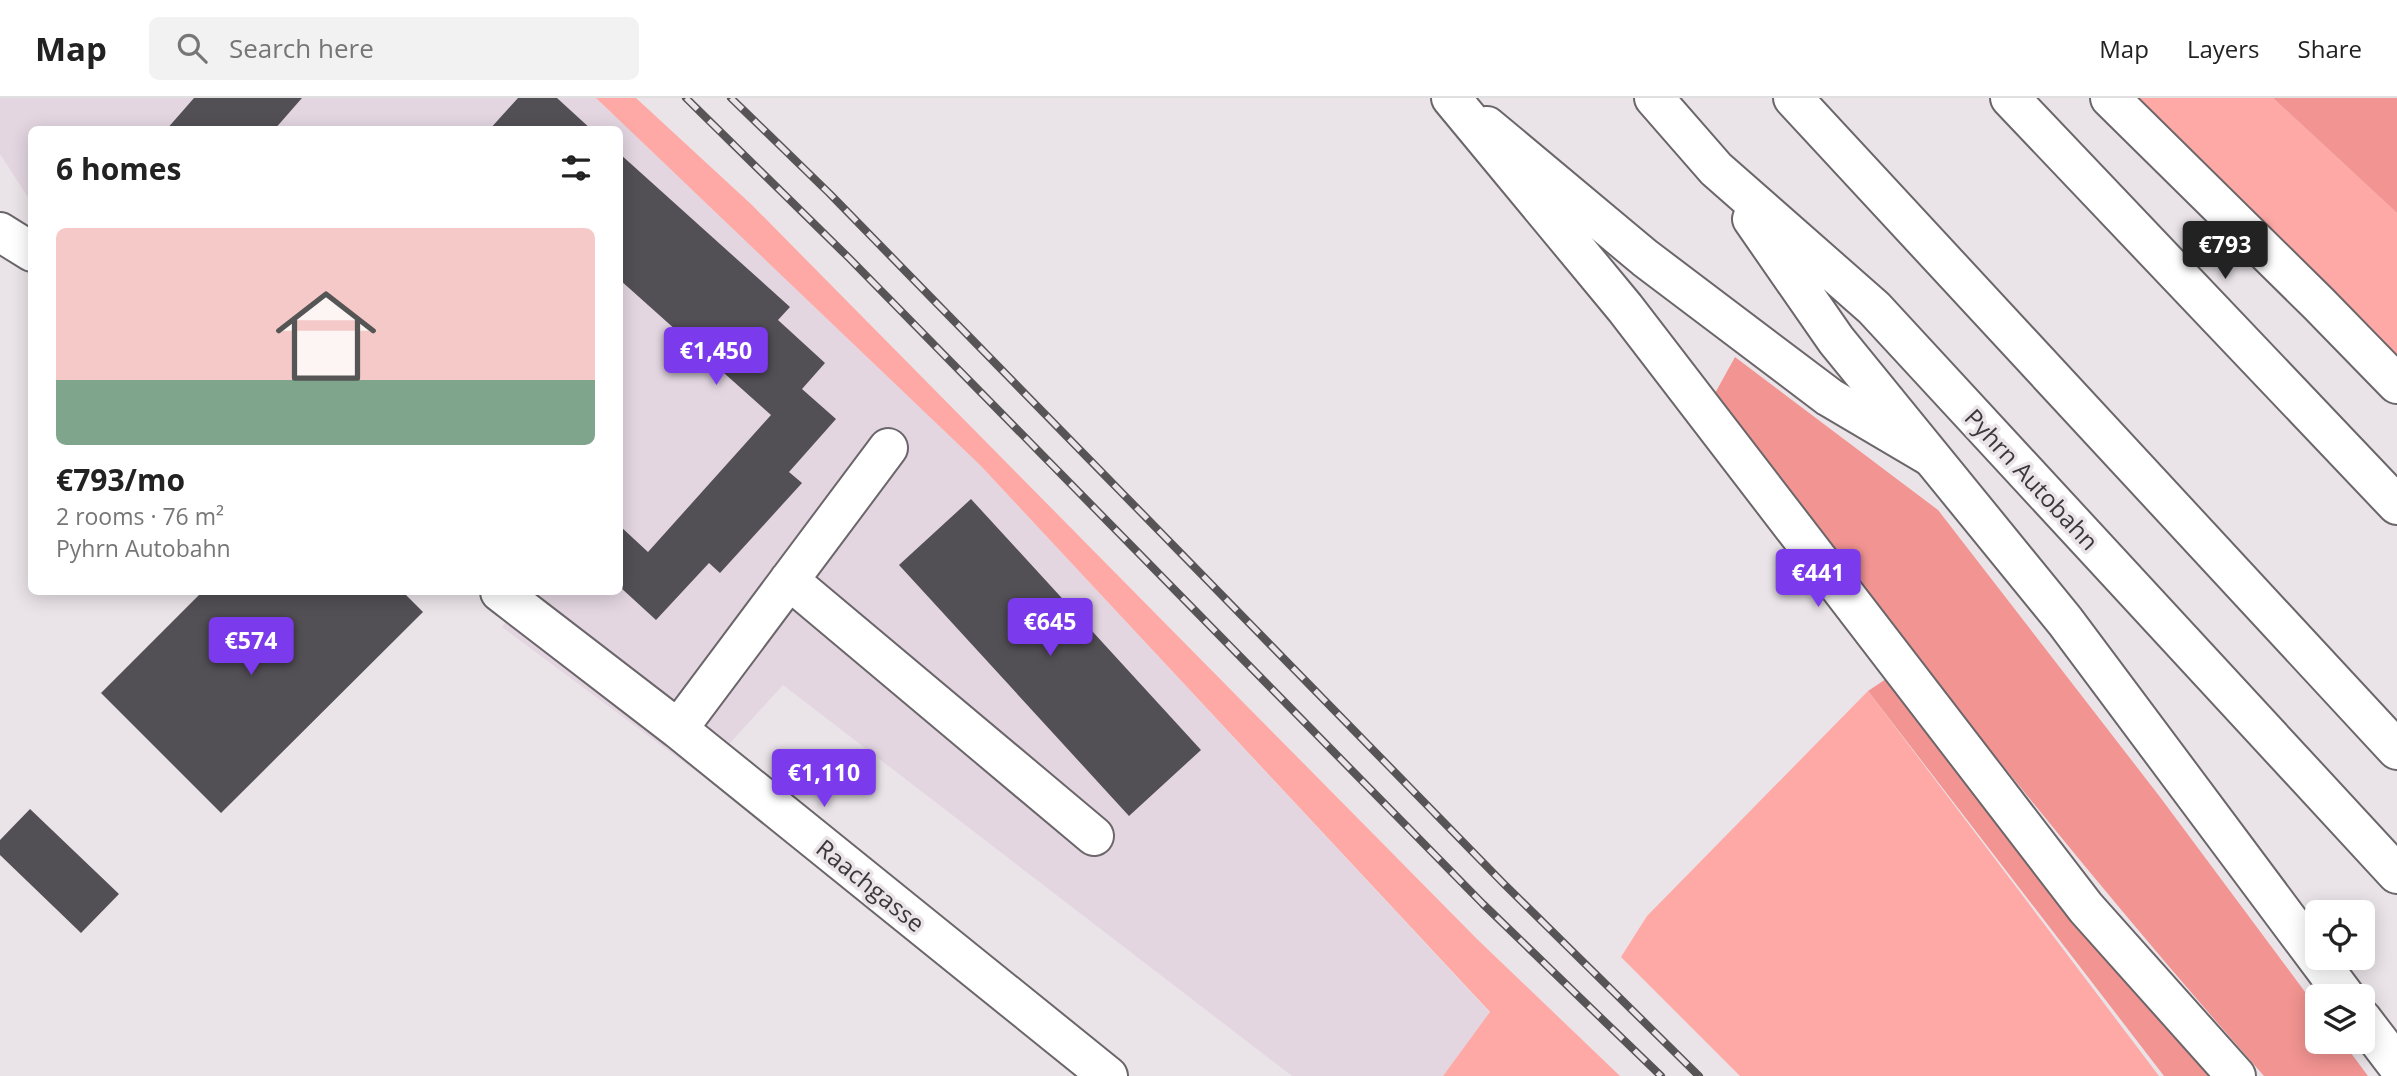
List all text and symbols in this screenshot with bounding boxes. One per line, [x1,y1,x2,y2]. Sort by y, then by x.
search box [149,17,639,80]
text: Map [35,26,107,71]
icon: search [173,29,211,67]
text: Search here [229,30,374,66]
text: Map [2099,32,2149,65]
text: Layers [2187,32,2260,65]
text: Share [2298,32,2362,65]
text: 6 homes [56,148,181,189]
icon: filters [557,149,595,187]
pin: €793 [2184,222,2266,281]
text: €793 [2199,228,2251,260]
icon: home [263,273,389,399]
pin: €1,450 [659,328,773,387]
text: €1,450 [680,334,752,366]
street label: Pyhrn Autobahn [1958,401,2106,557]
text: €793/mo [56,459,185,500]
text: 2 rooms · 76 m² [56,500,224,532]
text: Pyhrn Autobahn [56,532,231,564]
pin: €441 [1777,550,1859,609]
text: €441 [1792,556,1844,588]
pin: €645 [1009,598,1091,658]
text: €645 [1024,605,1076,637]
pin: €574 [210,618,292,677]
text: €574 [225,624,277,656]
pin: €1,110 [767,750,881,809]
text: €1,110 [788,756,860,788]
street label: Raachgasse [810,831,932,939]
map controls [2305,900,2375,1054]
button: locate [2305,900,2375,970]
button: layers [2305,984,2375,1054]

